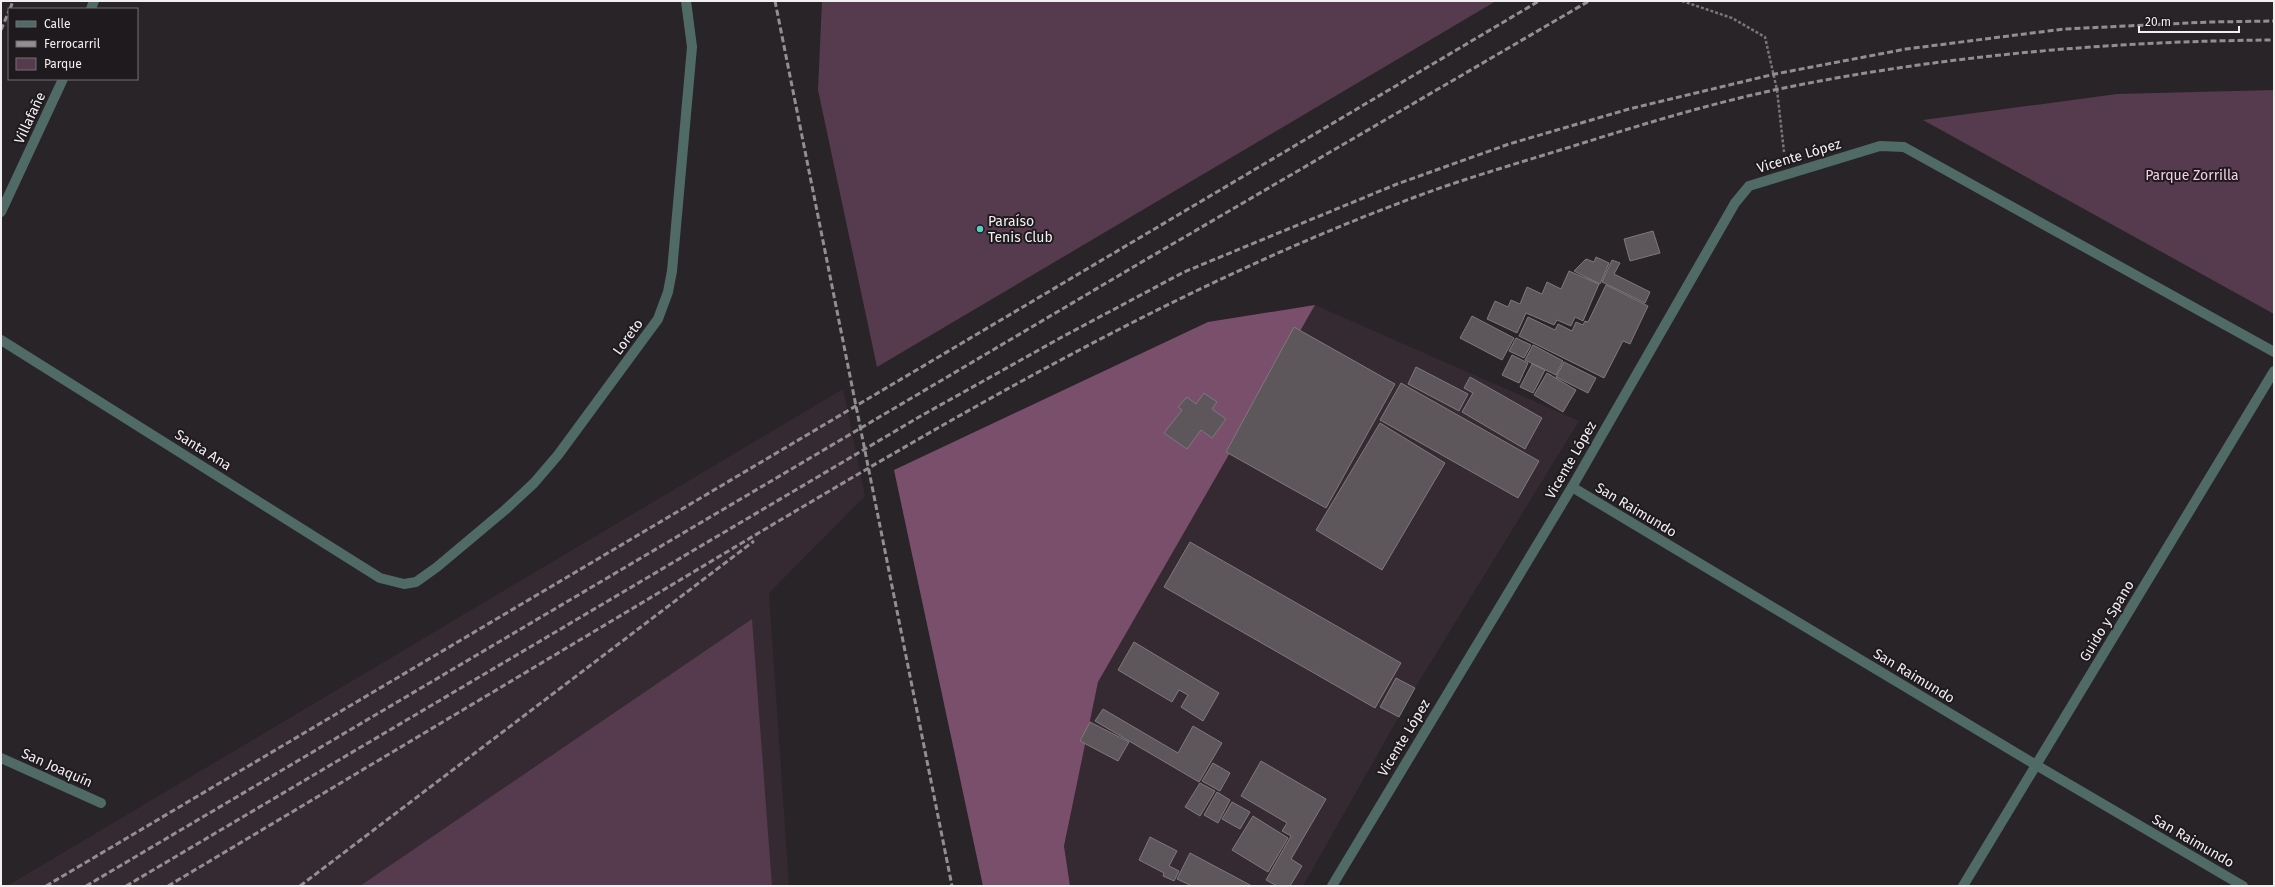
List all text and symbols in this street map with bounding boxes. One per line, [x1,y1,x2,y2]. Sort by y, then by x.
legend [8,8,138,80]
scale bar [2139,8,2239,34]
text: 20 m [2145,15,2171,29]
text: Calle [44,17,71,31]
text: Ferrocarril [44,37,101,51]
text: Parque [44,57,82,71]
street label: Villafañe [11,89,49,147]
street label: Vicente López [1755,135,1843,177]
park label: Parque Zorrilla [2145,167,2239,184]
place label: Paraíso Tenis Club [988,213,1053,246]
marker: Paraíso Tenis Club [975,224,985,234]
street label: Loreto [609,316,647,358]
street label: Vicente López [1542,418,1600,502]
street label: Santa Ana [172,426,234,474]
street label: San Raimundo [1592,479,1680,541]
street label: Guido y Spano [2076,577,2138,665]
street label: San Raimundo [1870,645,1958,707]
street label: Vicente López [1374,696,1434,780]
street label: San Joaquín [19,745,95,791]
street label: San Raimundo [2149,811,2237,871]

